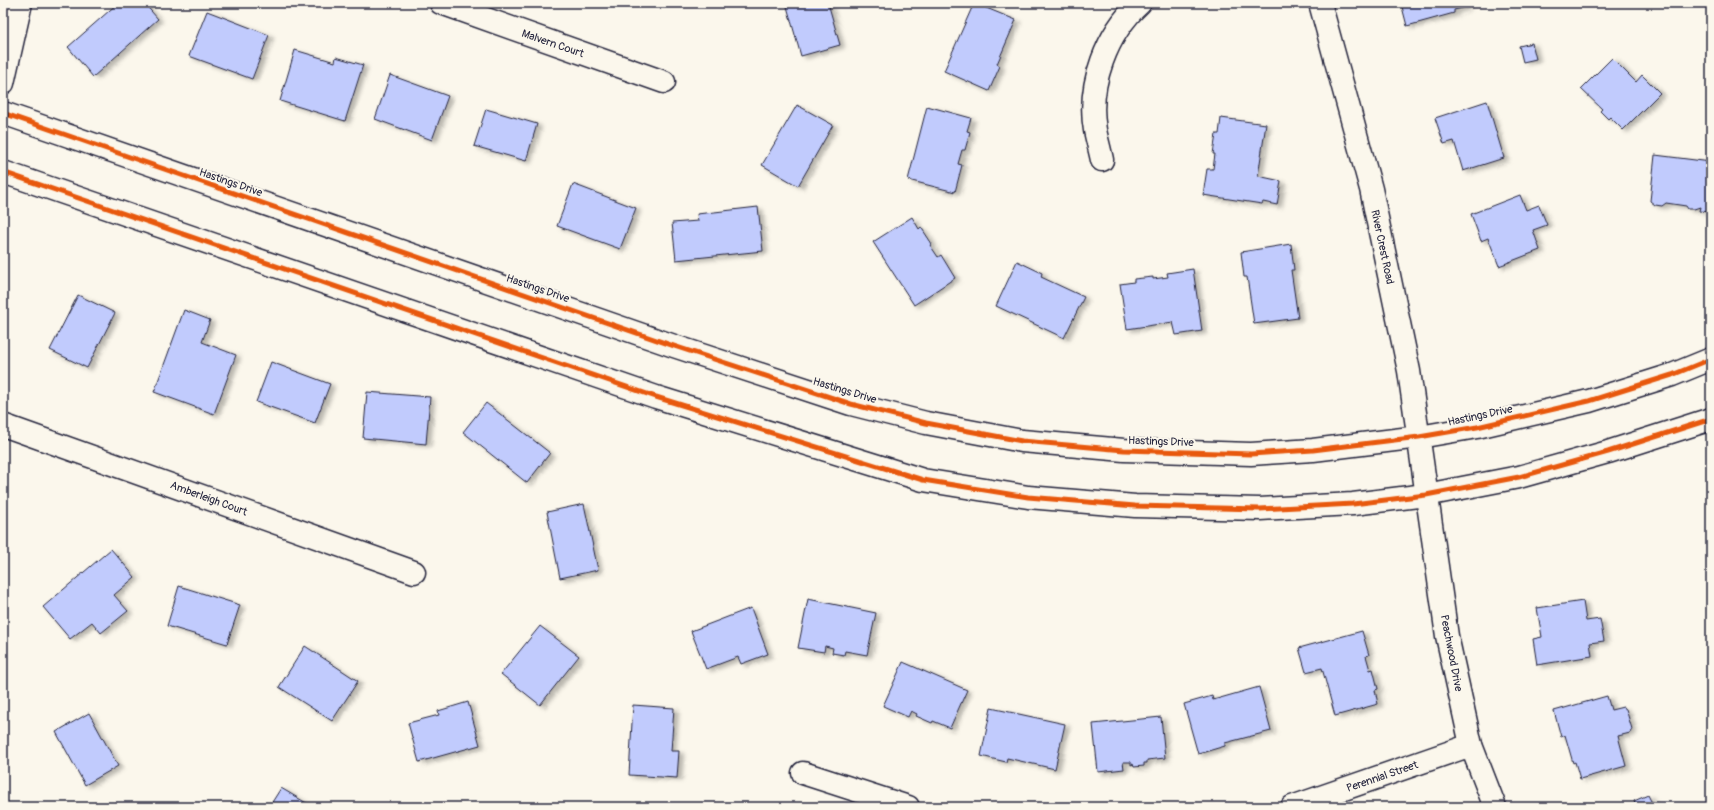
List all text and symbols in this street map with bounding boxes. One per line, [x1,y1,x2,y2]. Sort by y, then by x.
street label: Malvern Court [520,27,586,60]
street label: Hastings Drive [198,166,265,200]
street label: River Crest Road [1368,209,1397,286]
street label: Hastings Drive [505,272,572,306]
street label: Hastings Drive [811,375,879,406]
street label: Hastings Drive [1447,402,1514,429]
street label: Hastings Drive [1128,434,1195,449]
street label: Amberleigh Court [168,478,250,519]
street label: Peachwood Drive [1438,614,1465,693]
street label: Perennial Street [1345,758,1420,795]

